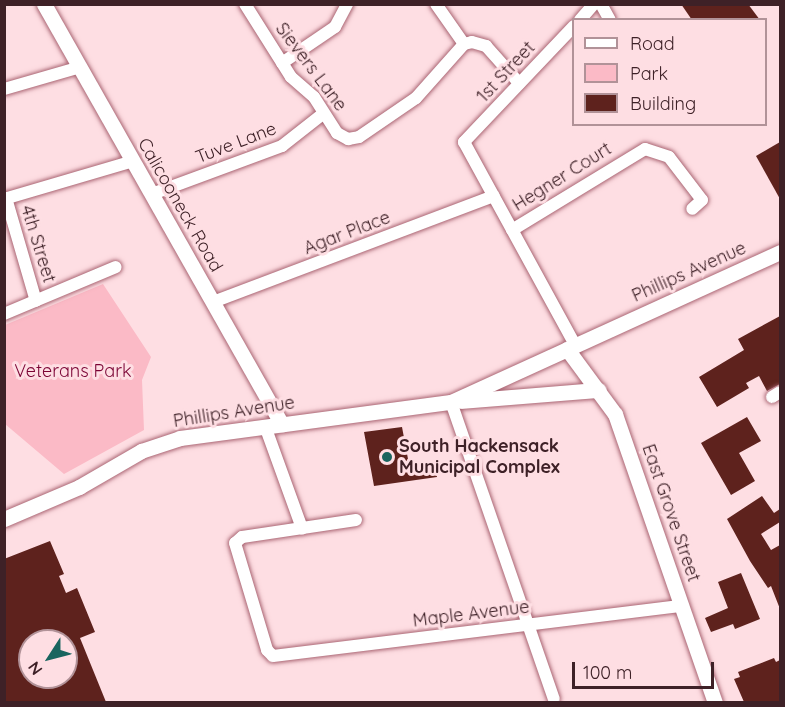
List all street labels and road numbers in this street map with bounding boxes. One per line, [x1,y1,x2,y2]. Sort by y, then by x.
street label: Sievers Lane [271,19,351,115]
street label: 1st Street [472,37,540,107]
street label: Tuve Lane [193,118,279,168]
street label: Calicooneck Road [133,134,227,276]
street label: Hegner Court [509,138,615,216]
street label: 4th Street [16,203,60,285]
street label: Agar Place [301,207,393,259]
street label: Phillips Avenue [629,237,749,307]
street label: Phillips Avenue [172,392,296,432]
street label: East Grove Street [637,441,705,585]
street label: Maple Avenue [411,596,531,632]

